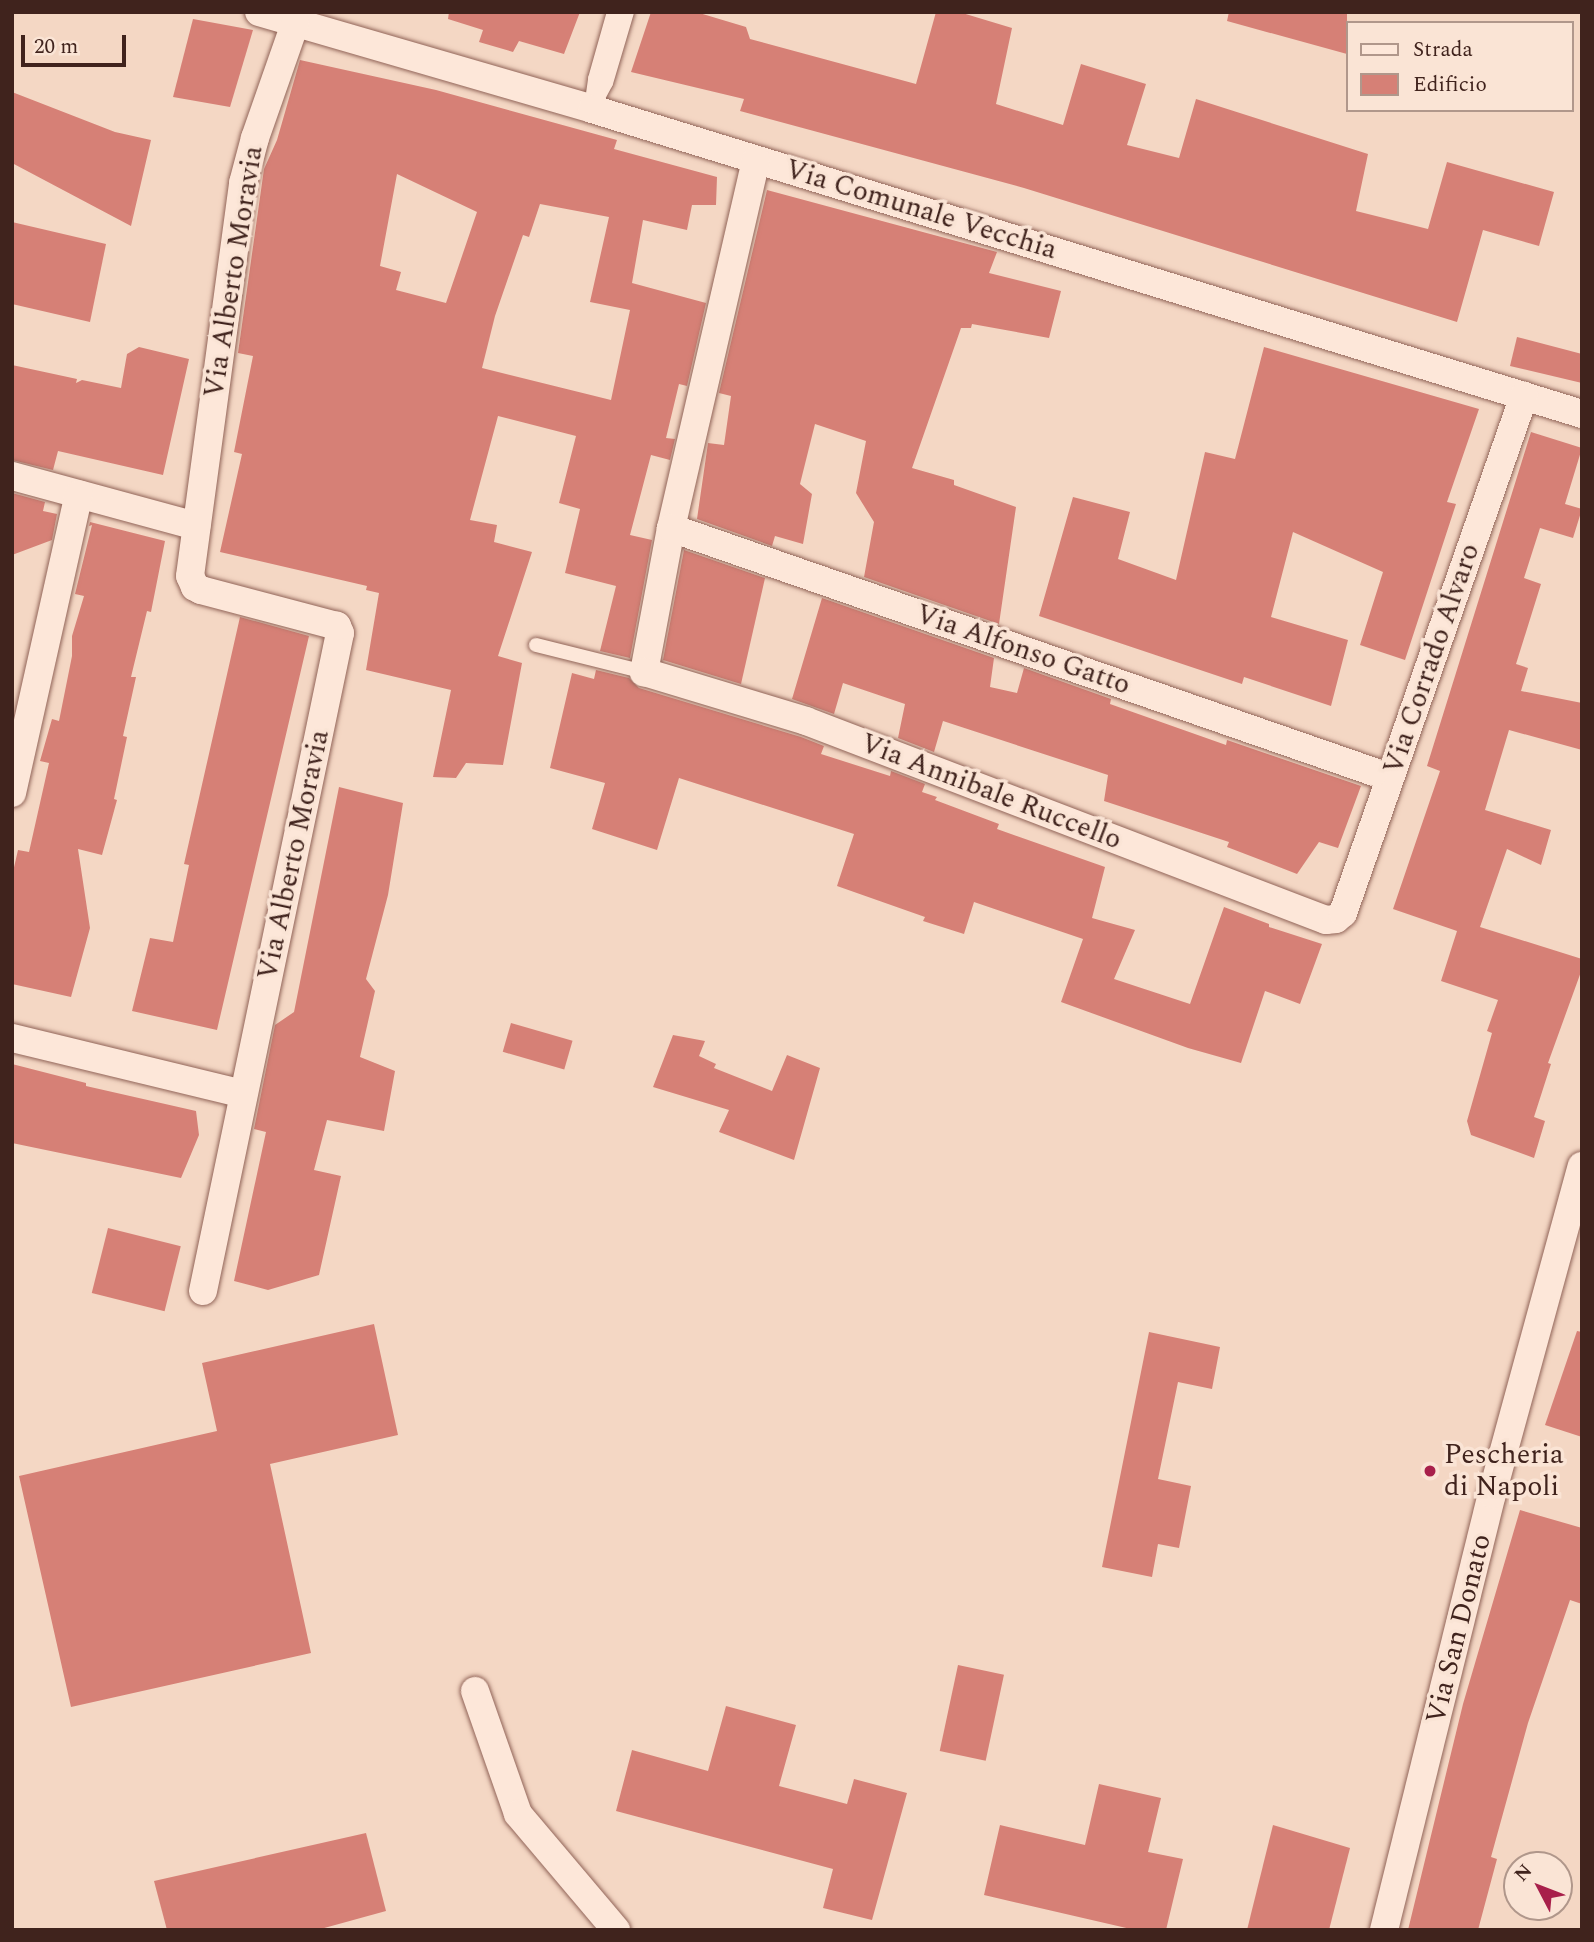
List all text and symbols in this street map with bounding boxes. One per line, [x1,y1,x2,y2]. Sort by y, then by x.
scale bar [24,21,130,65]
legend [1346,21,1573,112]
text: 20 m [34,31,78,63]
text: Strada [1413,34,1473,66]
text: Edificio [1413,69,1487,101]
street label: Via Alberto Moravia [197,144,271,400]
street label: Via Comunale Vecchia [781,153,1061,267]
street label: Via Corrado Alvaro [1377,539,1487,779]
street label: Via Alfonso Gatto [911,598,1135,702]
street label: Via Alberto Moravia [251,727,337,983]
street label: Via Annibale Ruccello [856,727,1126,857]
place label: Pescheria di Napoli [1444,1438,1564,1504]
marker: Pescheria di Napoli [1422,1463,1438,1479]
street label: Via San Donato [1419,1531,1499,1727]
north arrow [1503,1851,1573,1921]
text: N [1508,1857,1539,1888]

